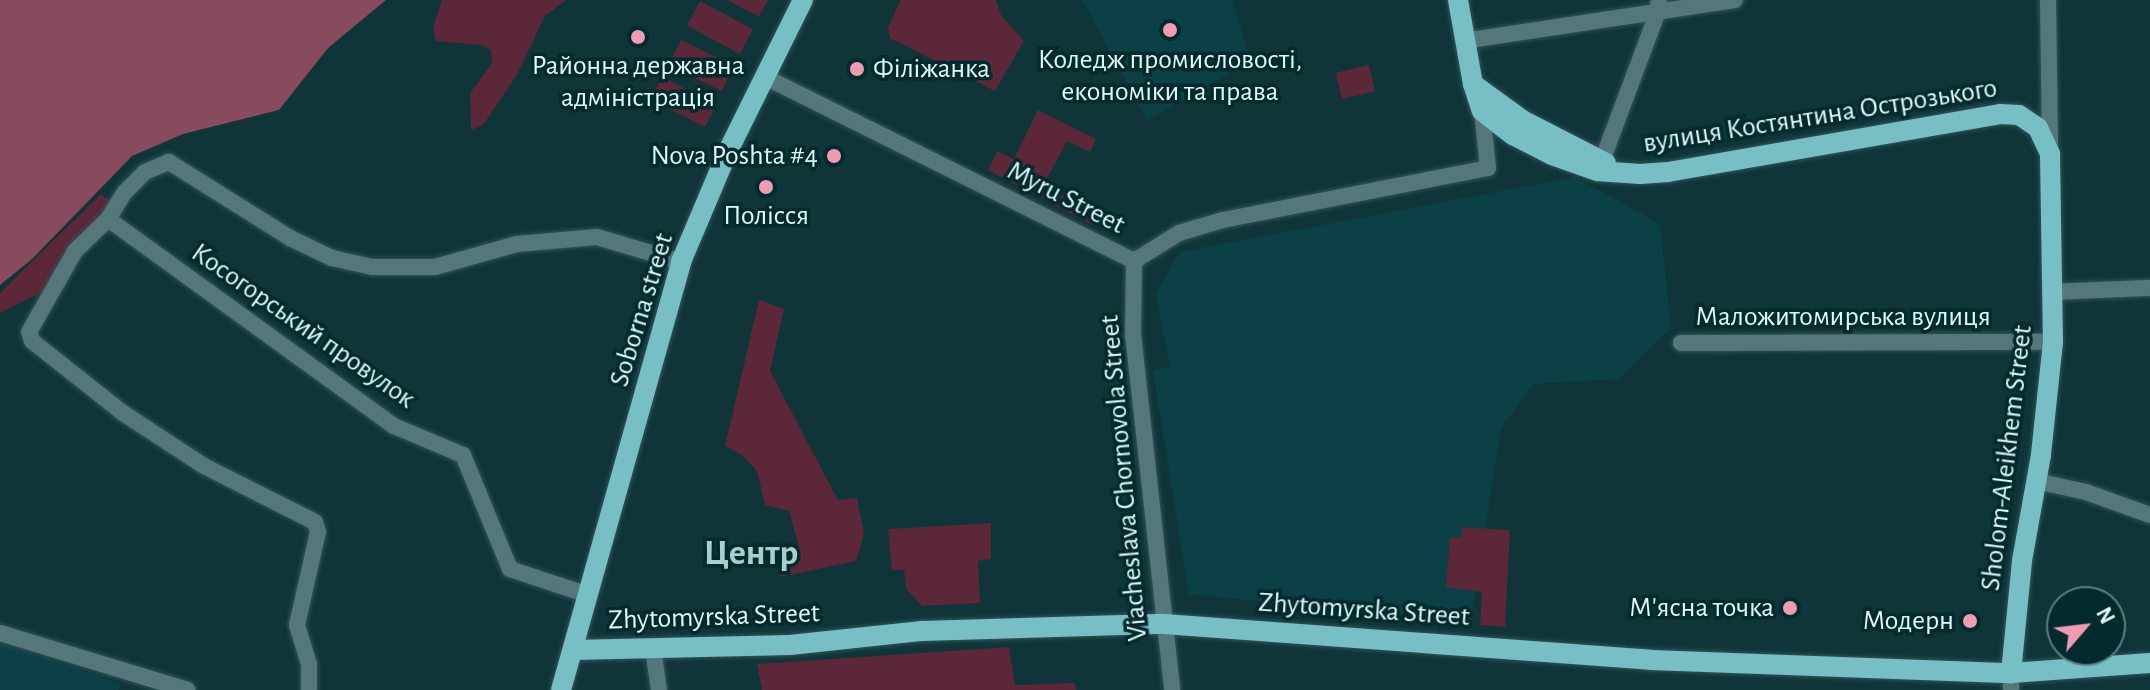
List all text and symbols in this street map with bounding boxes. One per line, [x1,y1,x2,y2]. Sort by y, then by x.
marker: Коледж промисловості, економіки та права [1161,21,1179,39]
marker: Районна державна адміністрація [629,28,647,46]
place label: Коледж промисловості, економіки та права [1038,43,1302,109]
place label: Районна державна адміністрація [531,49,745,115]
place label: Філіжанка [873,52,990,86]
marker: Філіжанка [848,60,866,78]
street label: вулиця Костянтина Острозького [1641,71,1999,161]
place label: Nova Poshta #4 [651,139,818,173]
marker: Nova Poshta #4 [825,147,843,165]
street label: Myru Street [1002,154,1130,242]
marker: Полісся [757,178,775,196]
place label: Полісся [723,199,809,233]
street label: Soborna street [603,229,681,391]
street label: Косогорський провулок [184,236,422,416]
street label: Маложитомирська вулиця [1695,300,1991,334]
street label: Viacheslava Chornovola Street [1093,313,1155,643]
street label: Sholom-Aleikhem Street [1974,323,2040,593]
district label: Центр [704,532,798,576]
street label: Zhytomyrska Street [1257,586,1471,634]
north arrow [2046,586,2126,666]
place label: М'ясна точка [1629,591,1774,625]
street label: Zhytomyrska Street [608,597,820,637]
marker: М'ясна точка [1781,599,1799,617]
place label: Модерн [1862,604,1954,638]
text: N [2092,604,2119,628]
marker: Модерн [1961,612,1979,630]

